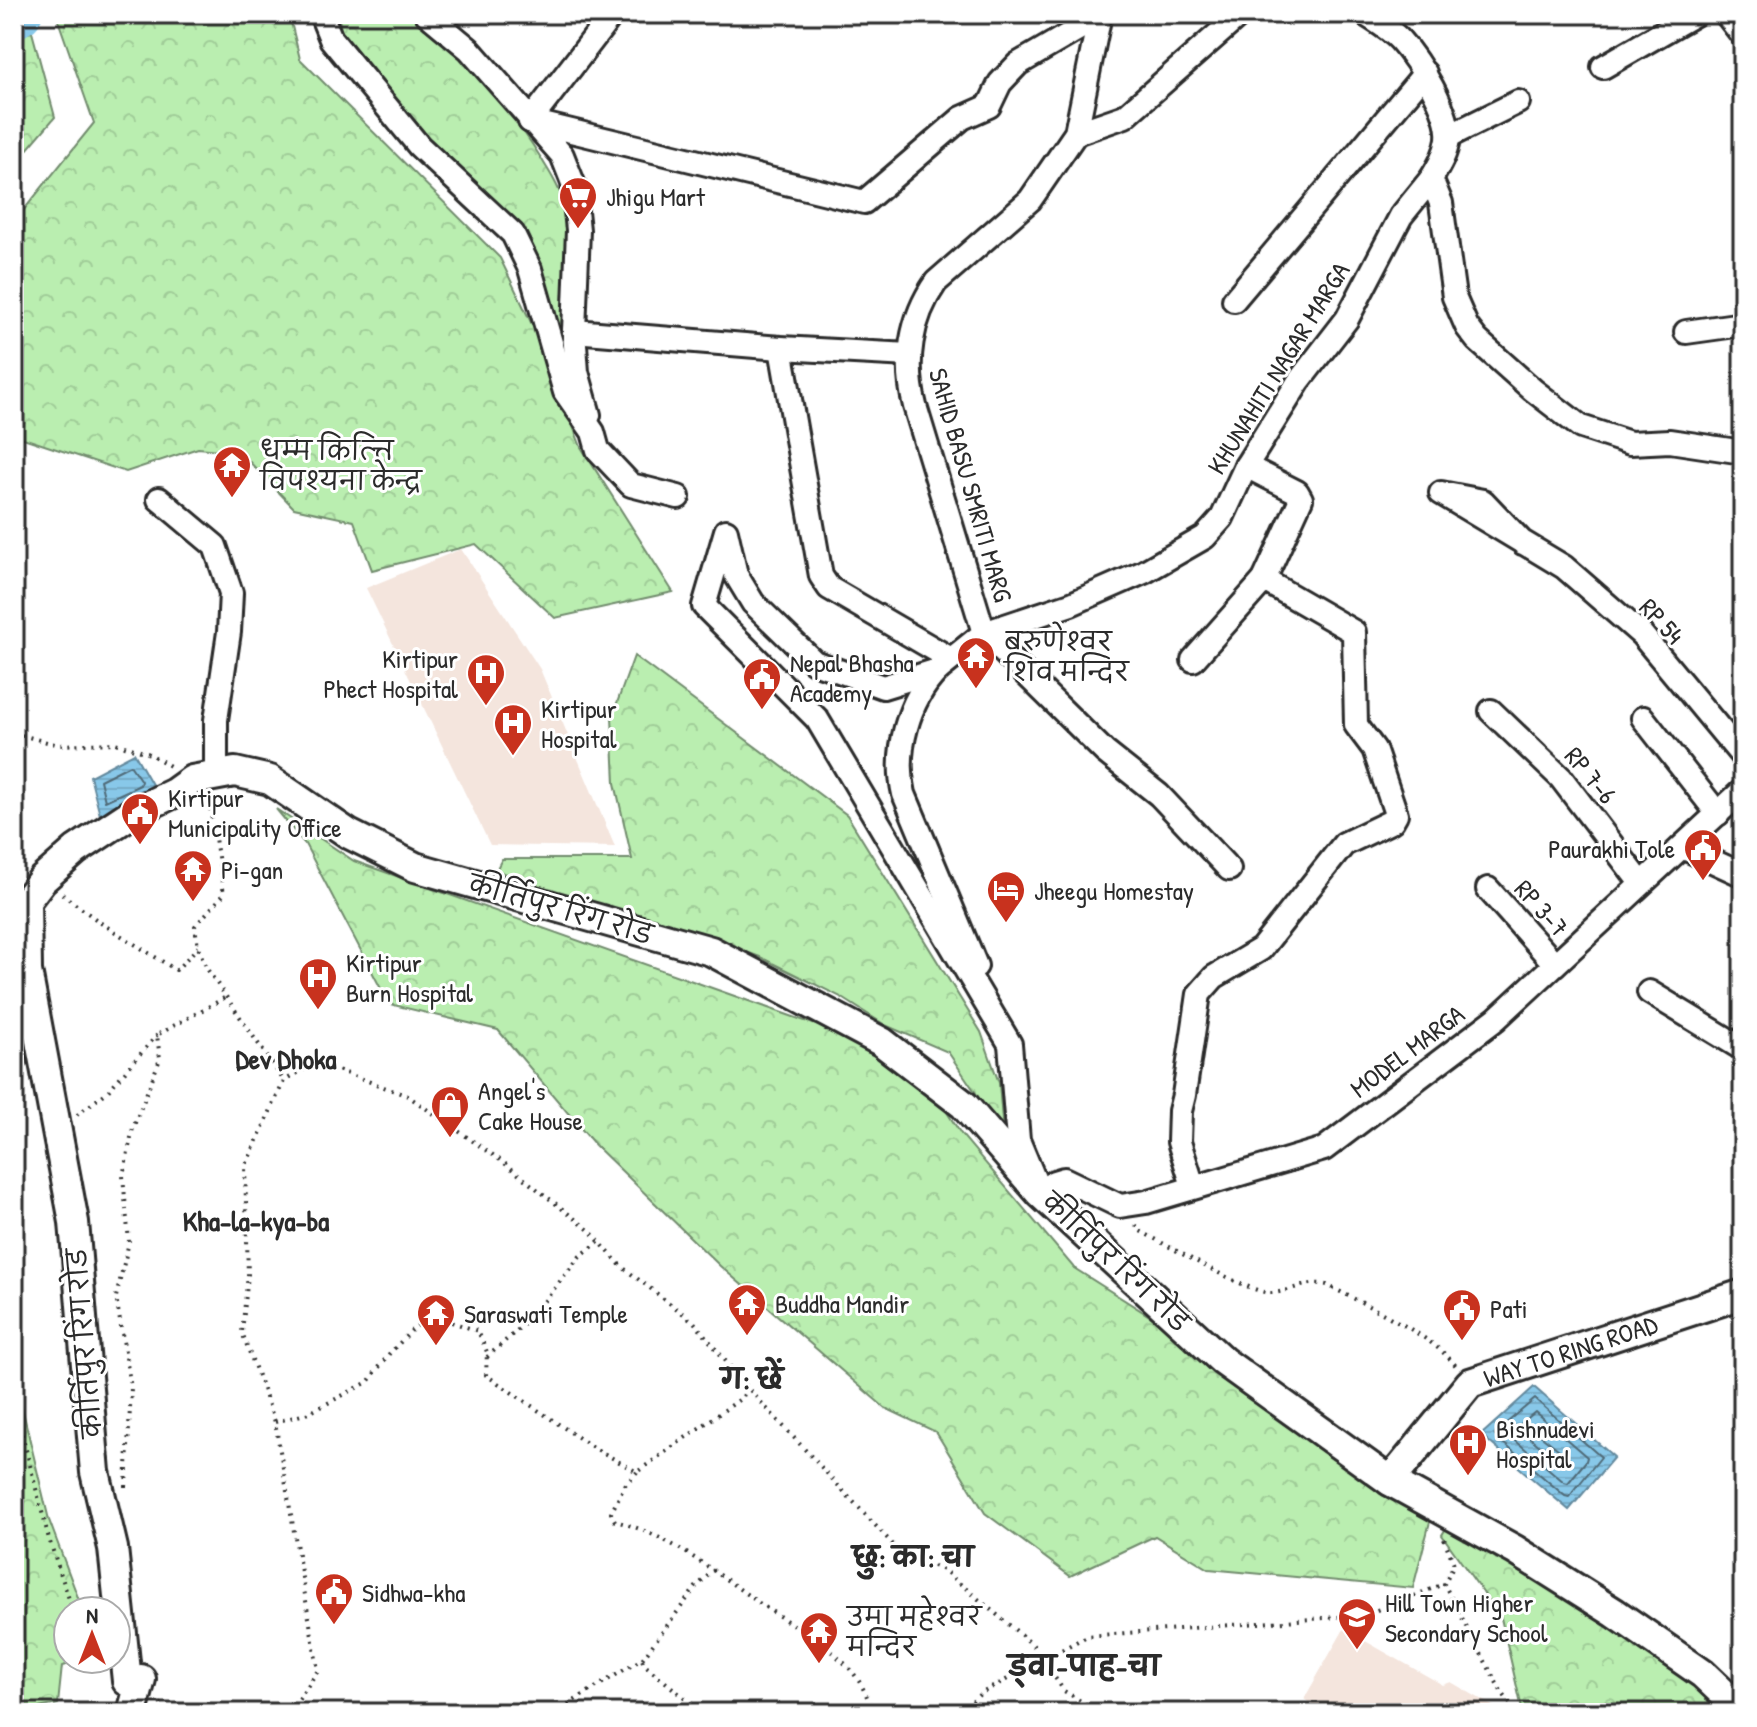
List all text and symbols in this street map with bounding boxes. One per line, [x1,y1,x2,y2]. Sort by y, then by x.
supermarket icon: Jhigu Mart [557,175,599,230]
place label: Jhigu Mart [606,179,706,214]
street label: KHUNAHITI NAGAR MARGA [1199,255,1358,481]
street label: SAHID BASU SMRITI MARG [921,364,1021,606]
place label: धम्म कित्त्ति विपश्यना केन्द्र [258,431,423,498]
temple icon: धम्म कित्त्ति विपश्यना केन्द्र [211,444,253,499]
street label: RP 54 [1632,590,1692,652]
place label: बरुणेश्वर शिव मन्दिर [1002,621,1131,689]
temple icon: बरुणेश्वर शिव मन्दिर [955,635,997,690]
place label: Kirtipur Phect Hospital [324,641,458,706]
place label: Nepal Bhasha Academy [790,645,914,710]
hospital icon: Kirtipur Phect Hospital [465,652,507,707]
public building icon: Nepal Bhasha Academy [741,656,783,711]
place label: Kirtipur Hospital [541,691,617,756]
hospital icon: Kirtipur Hospital [492,702,534,757]
street label: RP 7-6 [1557,739,1625,811]
place label: Kirtipur Municipality Office [168,780,342,845]
public building icon: Kirtipur Municipality Office [119,791,161,846]
public building icon: Paurakhi Tole [1682,827,1724,882]
place label: Paurakhi Tole [1548,831,1675,866]
temple icon: Pi-gan [172,848,214,903]
place label: Pi-gan [221,852,283,887]
street label: कीर्तिपुर रिंग रोड [462,863,660,955]
hotel icon: Jheegu Homestay [985,869,1027,924]
street label: RP 3-7 [1507,872,1577,944]
place label: Jheegu Homestay [1034,873,1194,908]
place label: Kirtipur Burn Hospital [346,945,473,1010]
hospital icon: Kirtipur Burn Hospital [297,956,339,1011]
street label: MODEL MARGA [1343,996,1472,1105]
district label: Dev Dhoka [235,1040,337,1078]
place label: Angel's Cake House [478,1073,583,1138]
shop icon: Angel's Cake House [429,1084,471,1139]
street label: कीर्तिपुर रिंग रोड [1031,1181,1201,1343]
district label: Kha-la-kya-ba [183,1202,329,1241]
street label: कीर्तिपुर रिंग रोड [55,1245,113,1441]
temple icon: Buddha Mandir [726,1282,768,1337]
place label: Buddha Mandir [775,1286,909,1321]
public building icon: Pati [1441,1287,1483,1342]
place label: Pati [1490,1291,1527,1326]
temple icon: Saraswati Temple [415,1292,457,1347]
place label: Saraswati Temple [464,1296,628,1331]
street label: WAY TO RING ROAD [1479,1306,1662,1395]
district label: ग: छें [718,1356,786,1398]
place label: Bishnudevi Hospital [1496,1411,1595,1476]
hospital icon: Bishnudevi Hospital [1447,1422,1489,1477]
district label: छु: का: चा [849,1538,977,1580]
public building icon: Sidhwa-kha [313,1571,355,1626]
place label: Sidhwa-kha [362,1575,465,1610]
place label: Hill Town Higher Secondary School [1385,1585,1548,1650]
north arrow [52,1595,132,1675]
place label: उमा महेश्वर मन्दिर [845,1595,983,1664]
school or university icon: Hill Town Higher Secondary School [1336,1596,1378,1651]
text: N [86,1600,98,1630]
temple icon: उमा महेश्वर मन्दिर [798,1610,840,1665]
district label: ड्वा-पाह-चा [1005,1647,1163,1688]

